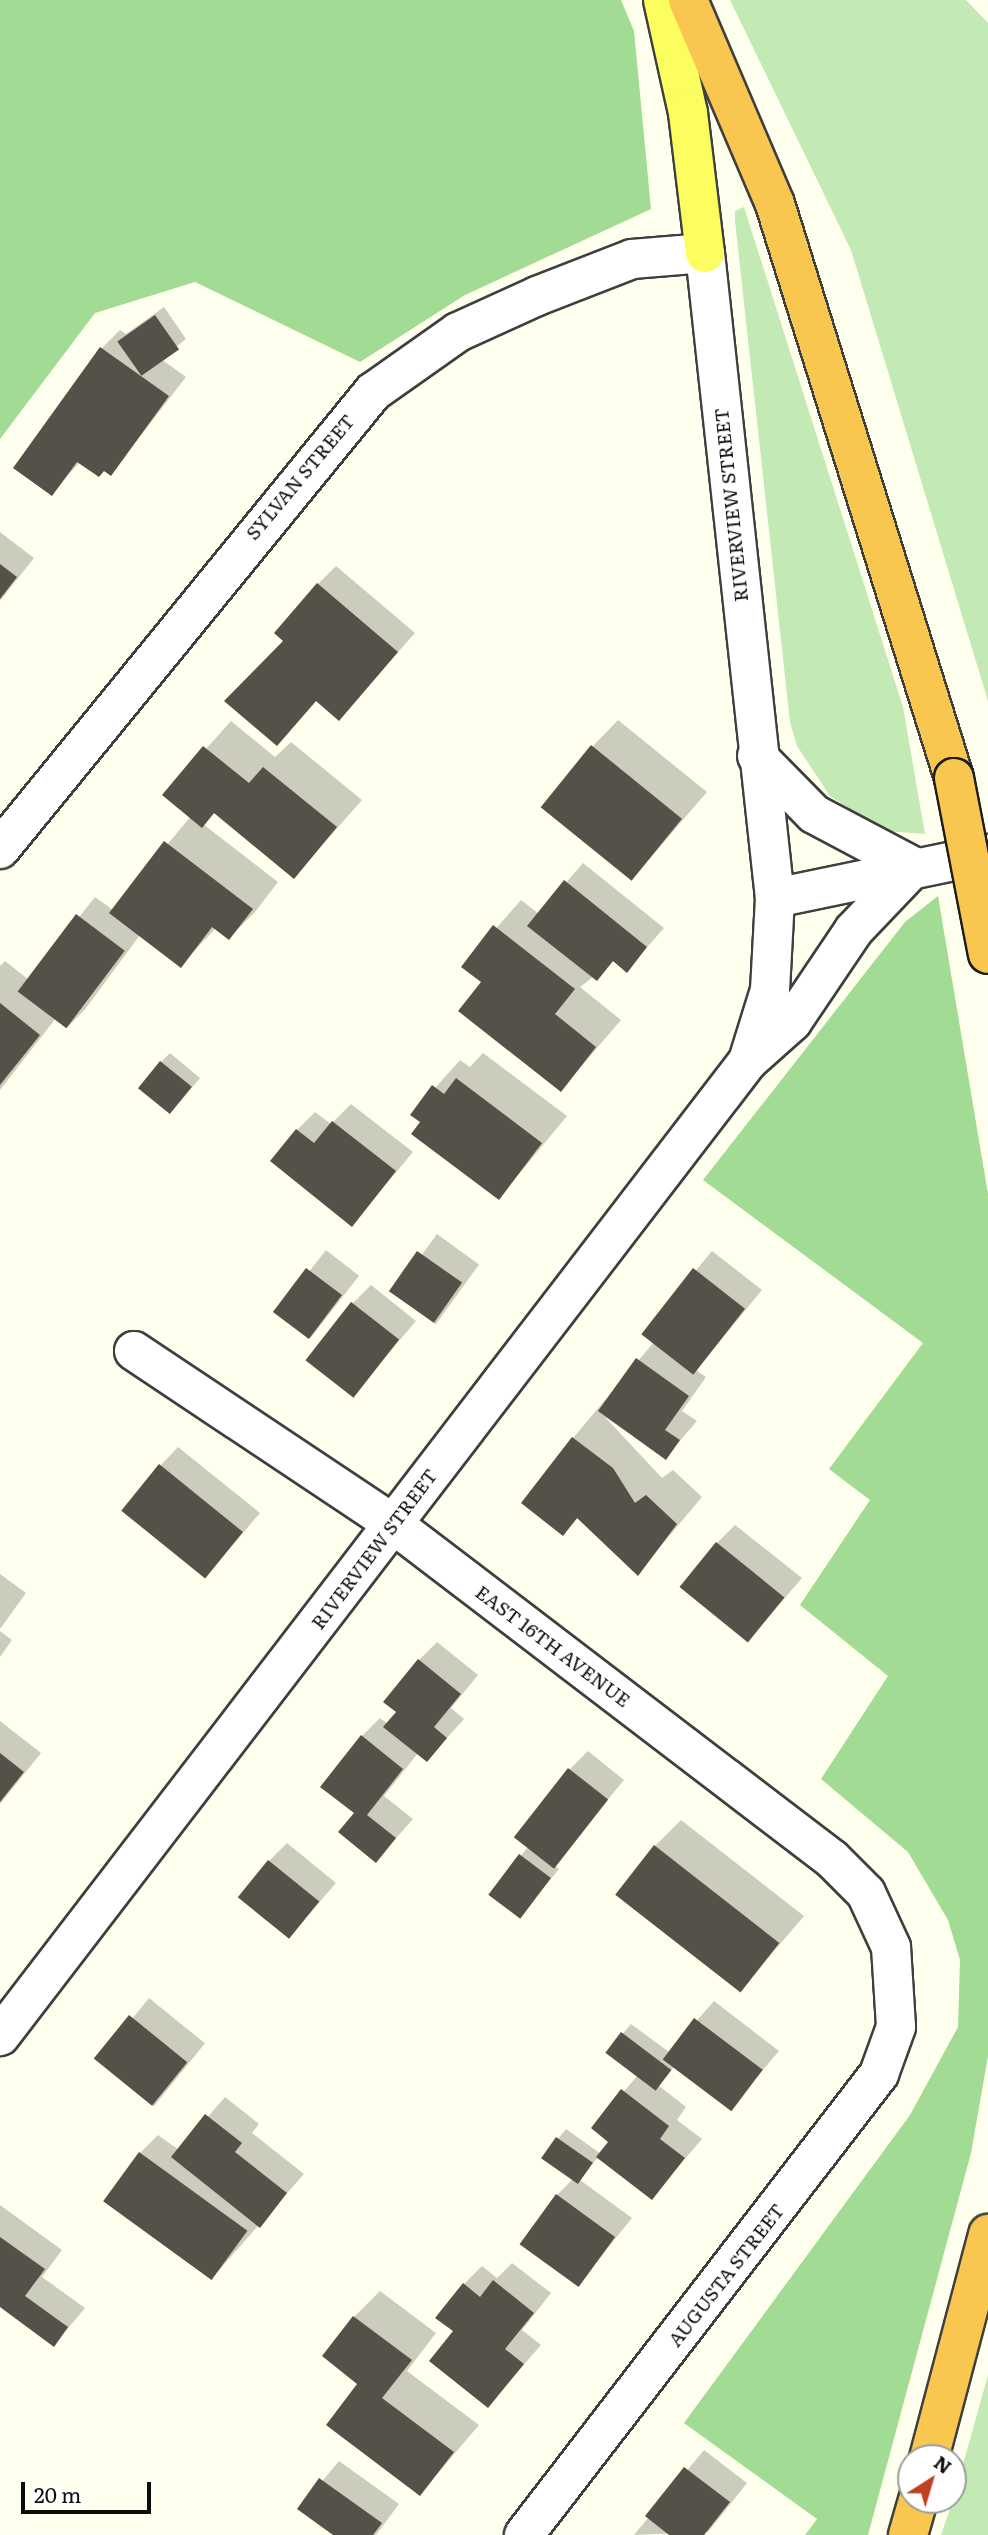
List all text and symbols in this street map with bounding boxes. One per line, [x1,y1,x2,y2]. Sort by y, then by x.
street label: RIVERVIEW STREET [709,407,753,603]
street label: SYLVAN STREET [241,410,359,544]
street label: RIVERVIEW STREET [306,1464,442,1634]
street label: EAST 16TH AVENUE [471,1580,635,1712]
street label: AUGUSTA STREET [663,2199,789,2351]
north arrow [897,2444,967,2514]
text: N [929,2448,958,2480]
scale bar [24,2468,154,2512]
text: 20 m [34,2478,81,2509]

